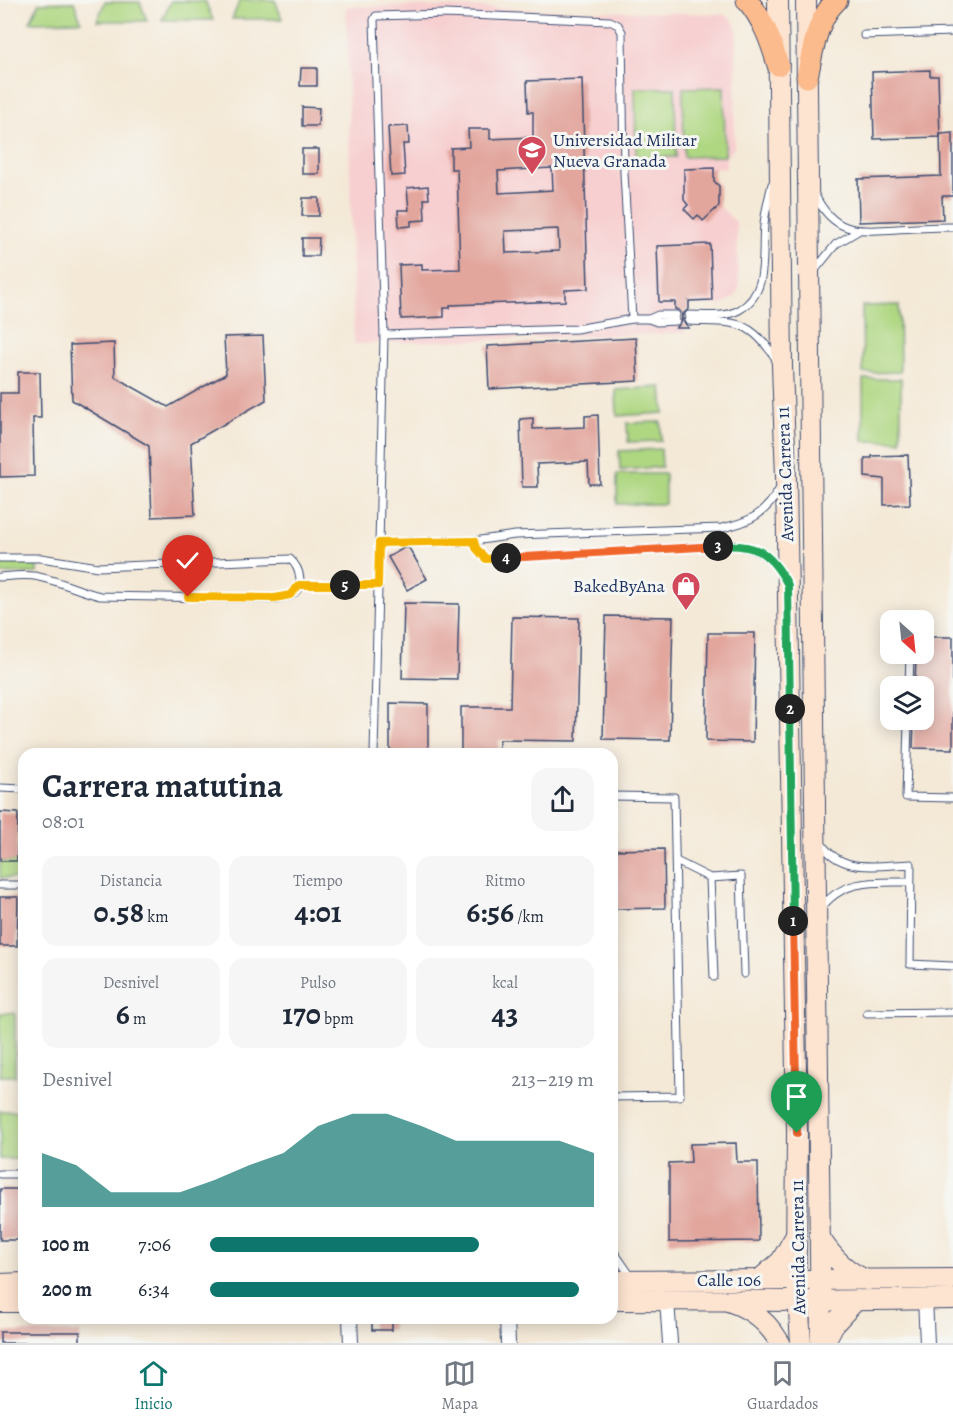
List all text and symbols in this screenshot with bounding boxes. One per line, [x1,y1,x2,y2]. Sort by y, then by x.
place label: Universidad Militar Nueva Granada [553,128,697,173]
school or university icon: Universidad Militar Nueva Granada [516,134,548,176]
street label: Avenida Carrera 11 [771,406,799,543]
pin: 3 [703,531,733,561]
pin [162,535,213,597]
text: 3 [715,535,721,557]
pin: 4 [491,543,521,573]
icon: check [171,544,204,577]
text: 4 [502,547,510,569]
pin: 5 [330,570,360,600]
shop icon: BakedByAna [670,570,702,612]
text: 5 [342,574,348,596]
place label: BakedByAna [573,574,666,598]
north arrow [880,610,934,664]
map controls [880,610,934,730]
button: layers [880,676,934,730]
pin: 2 [775,694,805,724]
text: 2 [786,698,794,720]
text: Carrera matutina [42,763,283,808]
button: share [531,768,594,831]
text: 08:01 [42,808,85,835]
text: Distancia [100,870,162,892]
text: Tiempo [293,870,343,892]
text: Ritmo [485,870,525,892]
text: 0.58 [94,892,144,932]
text: 4:01 [294,892,342,932]
text: 6:56 [466,892,514,932]
text: km [144,906,169,928]
text: /km [514,906,544,928]
pin: 1 [778,906,808,936]
text: 1 [790,910,796,932]
text: Desnivel [103,972,159,994]
text: Pulso [300,972,336,994]
text: kcal [492,972,518,994]
text: 6 [116,994,130,1034]
text: 170 [282,994,321,1034]
text: 43 [492,994,519,1034]
text: m [130,1008,146,1030]
text: bpm [321,1008,354,1030]
text: Desnivel [42,1066,112,1093]
text: 213–219 m [511,1066,594,1093]
pin [771,1071,822,1133]
icon: arrive [780,1080,813,1113]
street label: Avenida Carrera 11 [785,1179,811,1316]
text: 100 m [42,1231,90,1258]
text: 7:06 [138,1231,171,1258]
street label: Calle 106 [697,1268,761,1292]
text: 200 m [42,1276,92,1303]
text: 6:34 [138,1276,169,1303]
tab: Inicio [134,1357,173,1415]
tab: Mapa [441,1357,478,1415]
tab: Guardados [747,1357,819,1415]

